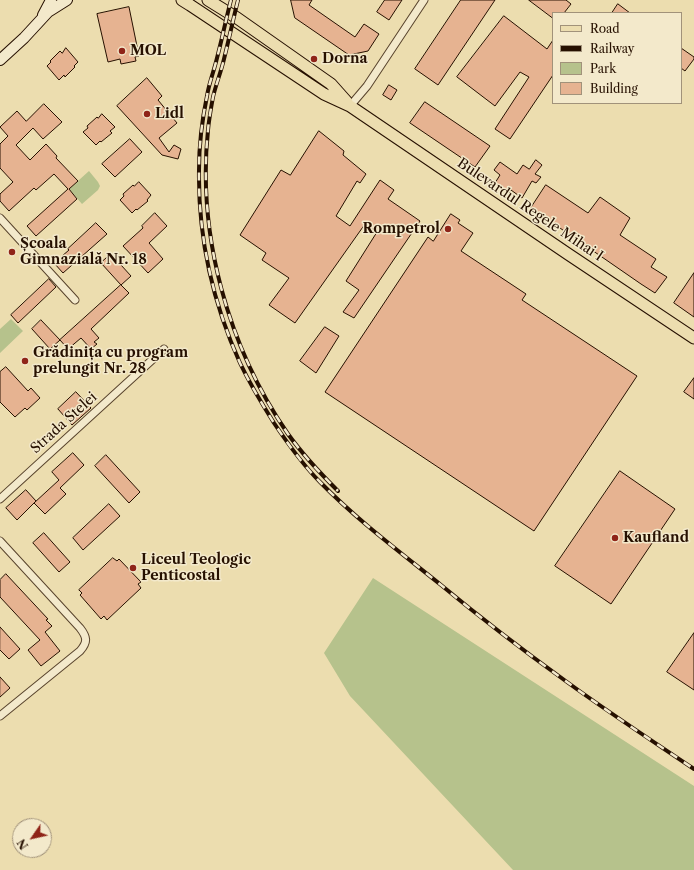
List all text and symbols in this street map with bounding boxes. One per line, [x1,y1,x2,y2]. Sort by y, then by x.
legend [552,12,682,104]
text: Road [590,21,620,36]
text: Railway [590,41,635,56]
place label: MOL [130,43,166,59]
marker: MOL [117,46,127,56]
place label: Dorna [322,51,368,67]
marker: Dorna [309,54,319,64]
text: Park [590,61,616,76]
text: Building [590,81,638,96]
place label: Lidl [155,106,184,122]
marker: Lidl [142,109,152,119]
street label: Bulevardul Regele Mihai I [454,155,606,265]
place label: Rompetrol [363,221,440,237]
marker: Rompetrol [443,224,453,234]
place label: Școala Gimnazială Nr. 18 [20,236,147,268]
marker: Școala Gimnazială Nr. 18 [7,247,17,257]
place label: Grădinița cu program prelungit Nr. 28 [33,345,188,378]
marker: Grădinița cu program prelungit Nr. 28 [20,356,30,366]
street label: Strada Stelei [27,389,101,457]
place label: Kaufland [623,530,689,546]
marker: Kaufland [610,533,620,543]
place label: Liceul Teologic Penticostal [141,552,251,584]
marker: Liceul Teologic Penticostal [128,563,138,573]
north arrow [12,818,52,858]
text: N [14,836,31,852]

